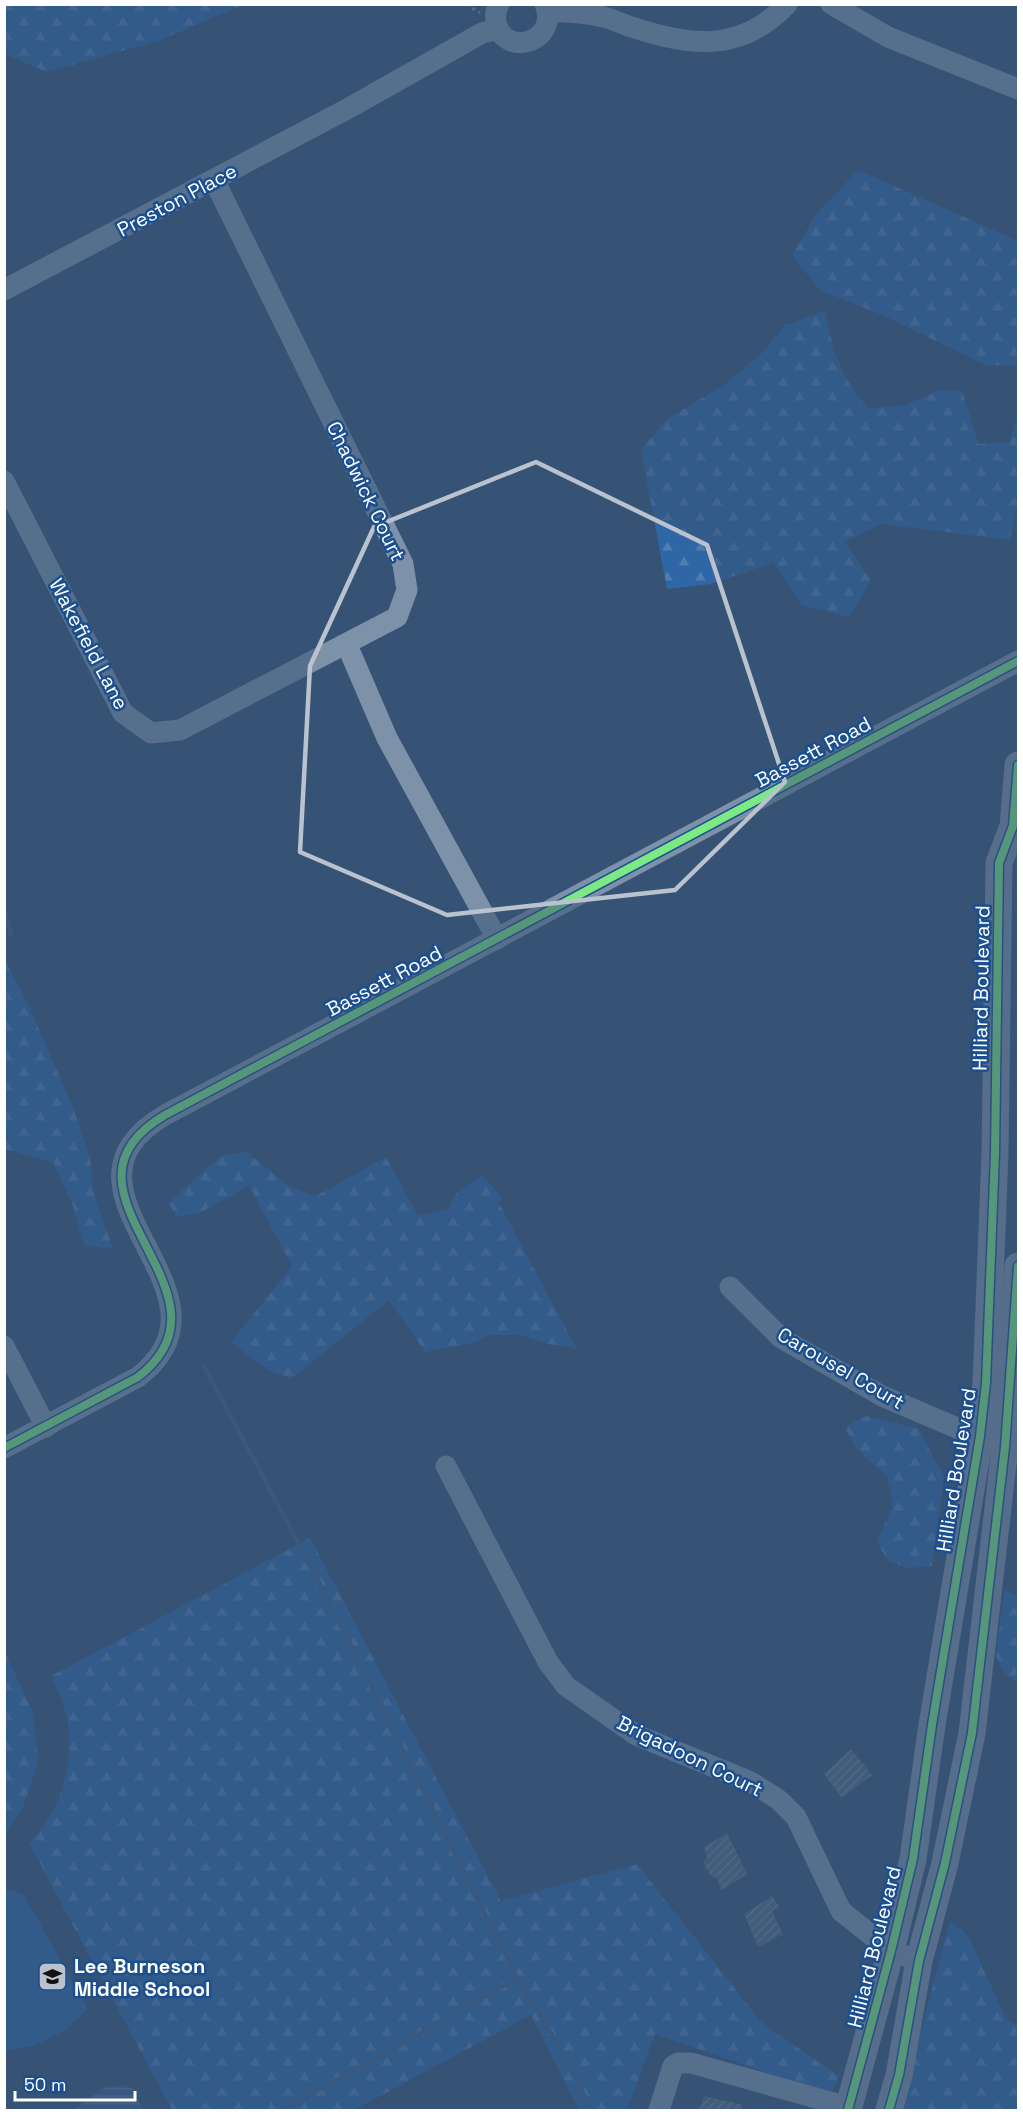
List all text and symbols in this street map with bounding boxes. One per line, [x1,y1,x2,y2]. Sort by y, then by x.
street label: Preston Place [113,158,241,242]
street label: Chadwick Court [321,417,411,565]
street label: Wakefield Lane [43,574,135,714]
street label: Bassett Road [751,711,875,793]
street label: Hilliard Boulevard [967,905,995,1071]
street label: Bassett Road [322,940,446,1022]
street label: Carousel Court [773,1321,909,1415]
street label: Hilliard Boulevard [930,1386,982,1554]
street label: Brigadoon Court [613,1709,767,1803]
street label: Hilliard Boulevard [841,1864,907,2030]
place label: Lee Burneson Middle School [74,1953,210,2002]
school or university icon: Lee Burneson Middle School [37,1961,69,1993]
scale bar [15,2064,135,2102]
text: 50 m [24,2073,66,2096]

